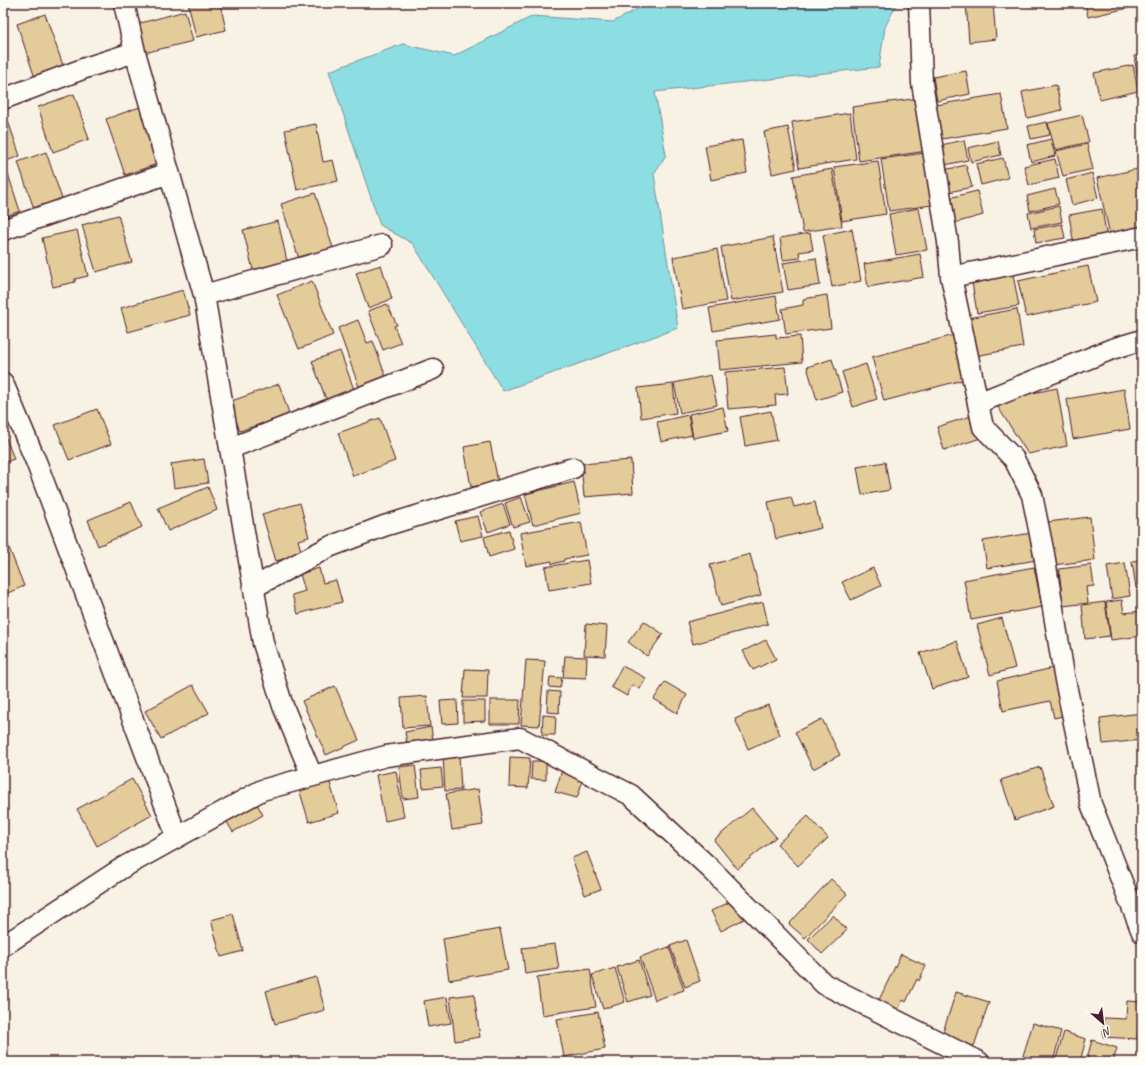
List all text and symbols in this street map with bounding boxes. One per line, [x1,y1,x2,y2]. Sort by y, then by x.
north arrow [1083,1003,1123,1043]
text: N [1099,1024,1114,1041]

